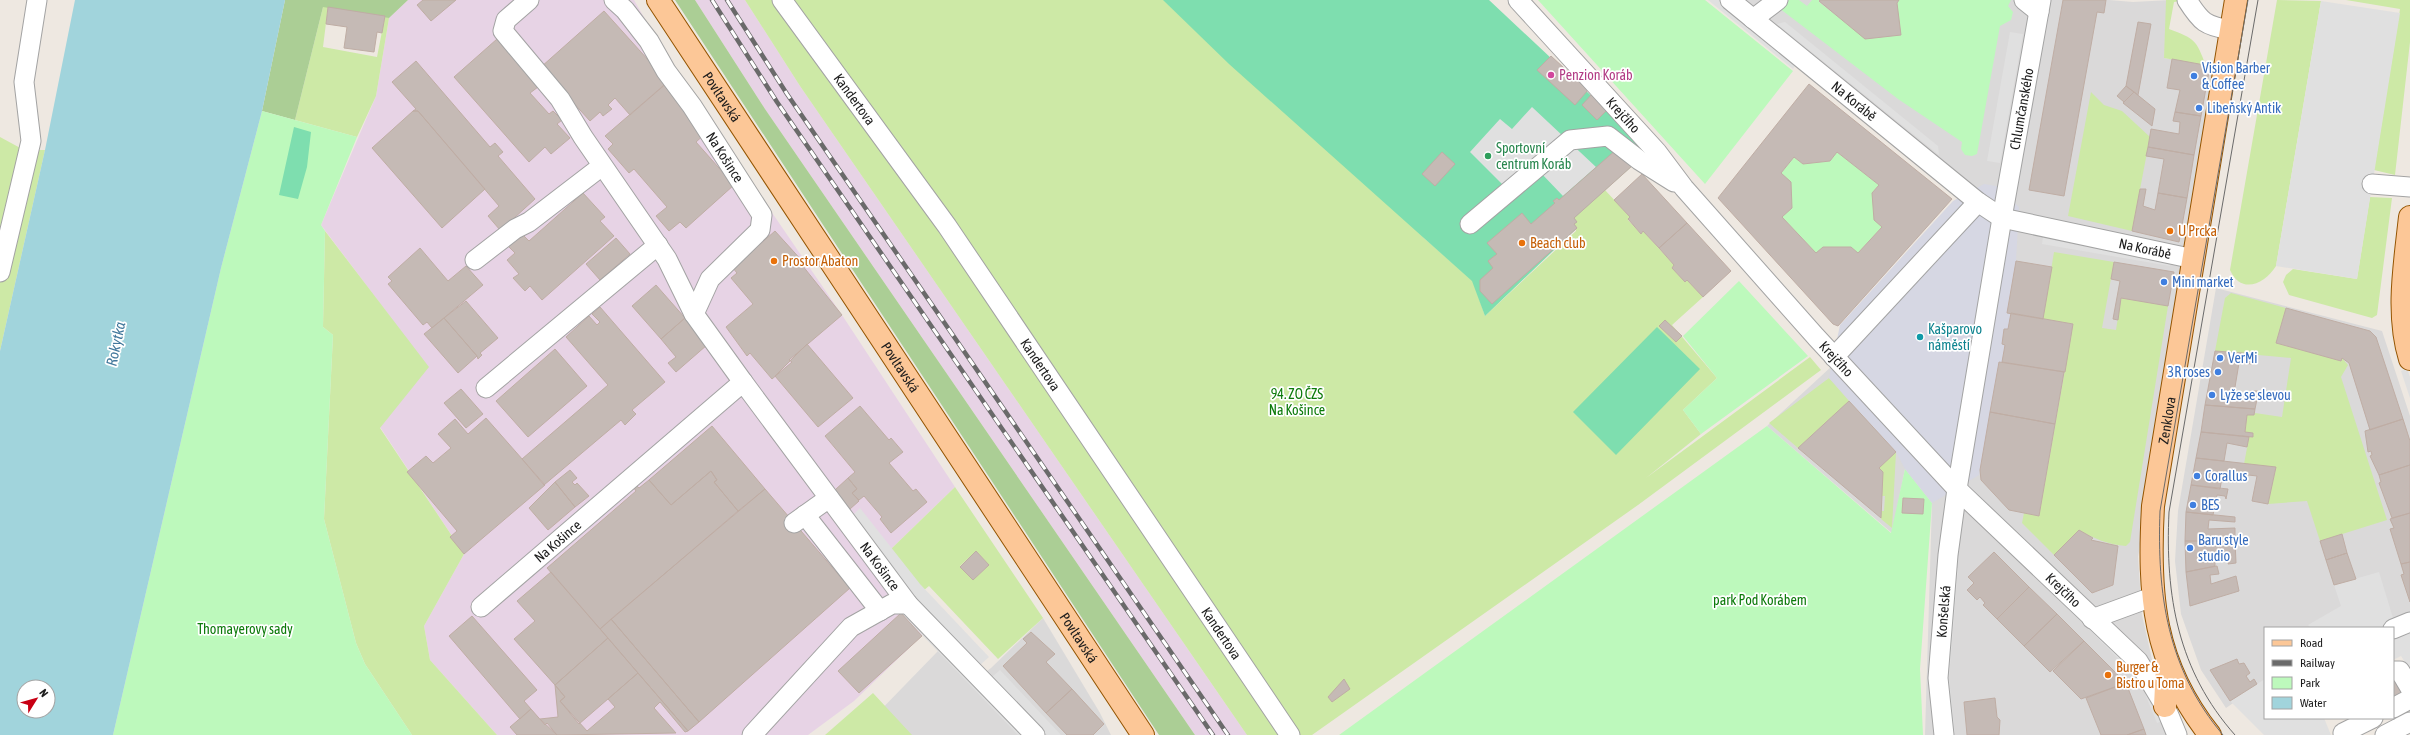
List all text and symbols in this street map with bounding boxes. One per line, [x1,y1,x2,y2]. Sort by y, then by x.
place label: Vision Barber & Coffee [2202,60,2271,92]
place label: Penzion Koráb [1559,67,1633,83]
street label: Chlumčanského [2006,67,2037,151]
street label: Povltavská [700,69,744,125]
marker: Penzion Koráb [1546,70,1556,80]
street label: Kandertova [831,71,879,128]
marker: Vision Barber & Coffee [2189,71,2199,81]
street label: Na Korábě [1828,78,1880,124]
street label: Krejčího [1603,94,1643,136]
place label: Libeňský Antik [2207,100,2281,116]
marker: Libeňský Antik [2194,103,2204,113]
street label: Na Košince [703,129,747,185]
place label: Sportovní centrum Koráb [1496,140,1572,172]
marker: Sportovní centrum Koráb [1483,151,1493,161]
place label: U Prcka [2178,223,2217,239]
marker: U Prcka [2165,226,2175,236]
place label: Beach club [1530,235,1586,251]
street label: Na Korábě [2117,235,2173,262]
marker: Beach club [1517,238,1527,248]
place label: Prostor Abaton [782,253,858,269]
marker: Prostor Abaton [769,256,779,266]
place label: Mini market [2172,274,2234,290]
marker: Mini market [2159,277,2169,287]
water label: Rokytka [103,320,128,368]
place label: Kašparovo náměstí [1928,321,1982,353]
marker: Kašparovo náměstí [1915,332,1925,342]
street label: Kandertova [1017,336,1064,394]
street label: Krejčího [1816,338,1857,380]
street label: Povltavská [878,339,923,395]
place label: VerMi [2228,350,2258,366]
marker: VerMi [2215,353,2225,363]
place label: 3R roses [2168,364,2210,380]
marker: 3R roses [2213,367,2223,377]
park label: 94. ZO ČZS Na Košince [1269,385,1325,418]
place label: Lyže se slevou [2220,387,2291,403]
marker: Lyže se slevou [2207,390,2217,400]
street label: Zenklova [2155,396,2179,445]
place label: Corallus [2205,468,2247,484]
marker: Corallus [2192,471,2202,481]
place label: BES [2201,497,2220,513]
marker: BES [2188,500,2198,510]
street label: Na Košince [531,517,584,566]
place label: Baru style studio [2198,532,2249,564]
street label: Na Košince [857,539,903,594]
marker: Baru style studio [2185,543,2195,553]
street label: Krejčího [2042,570,2084,610]
street label: Konšelská [1933,585,1954,638]
park label: park Pod Korábem [1713,592,1807,608]
street label: Kandertova [1198,604,1245,662]
street label: Povltavská [1056,610,1101,666]
park label: Thomayerovy sady [197,621,293,637]
legend [2264,627,2394,719]
text: Road [2300,636,2323,650]
text: Railway [2300,656,2335,670]
place label: Burger & Bistro u Toma [2116,659,2185,691]
marker: Burger & Bistro u Toma [2103,670,2113,680]
text: Park [2300,676,2321,690]
north arrow [16,679,56,719]
text: N [37,687,51,699]
text: Water [2300,696,2327,710]

